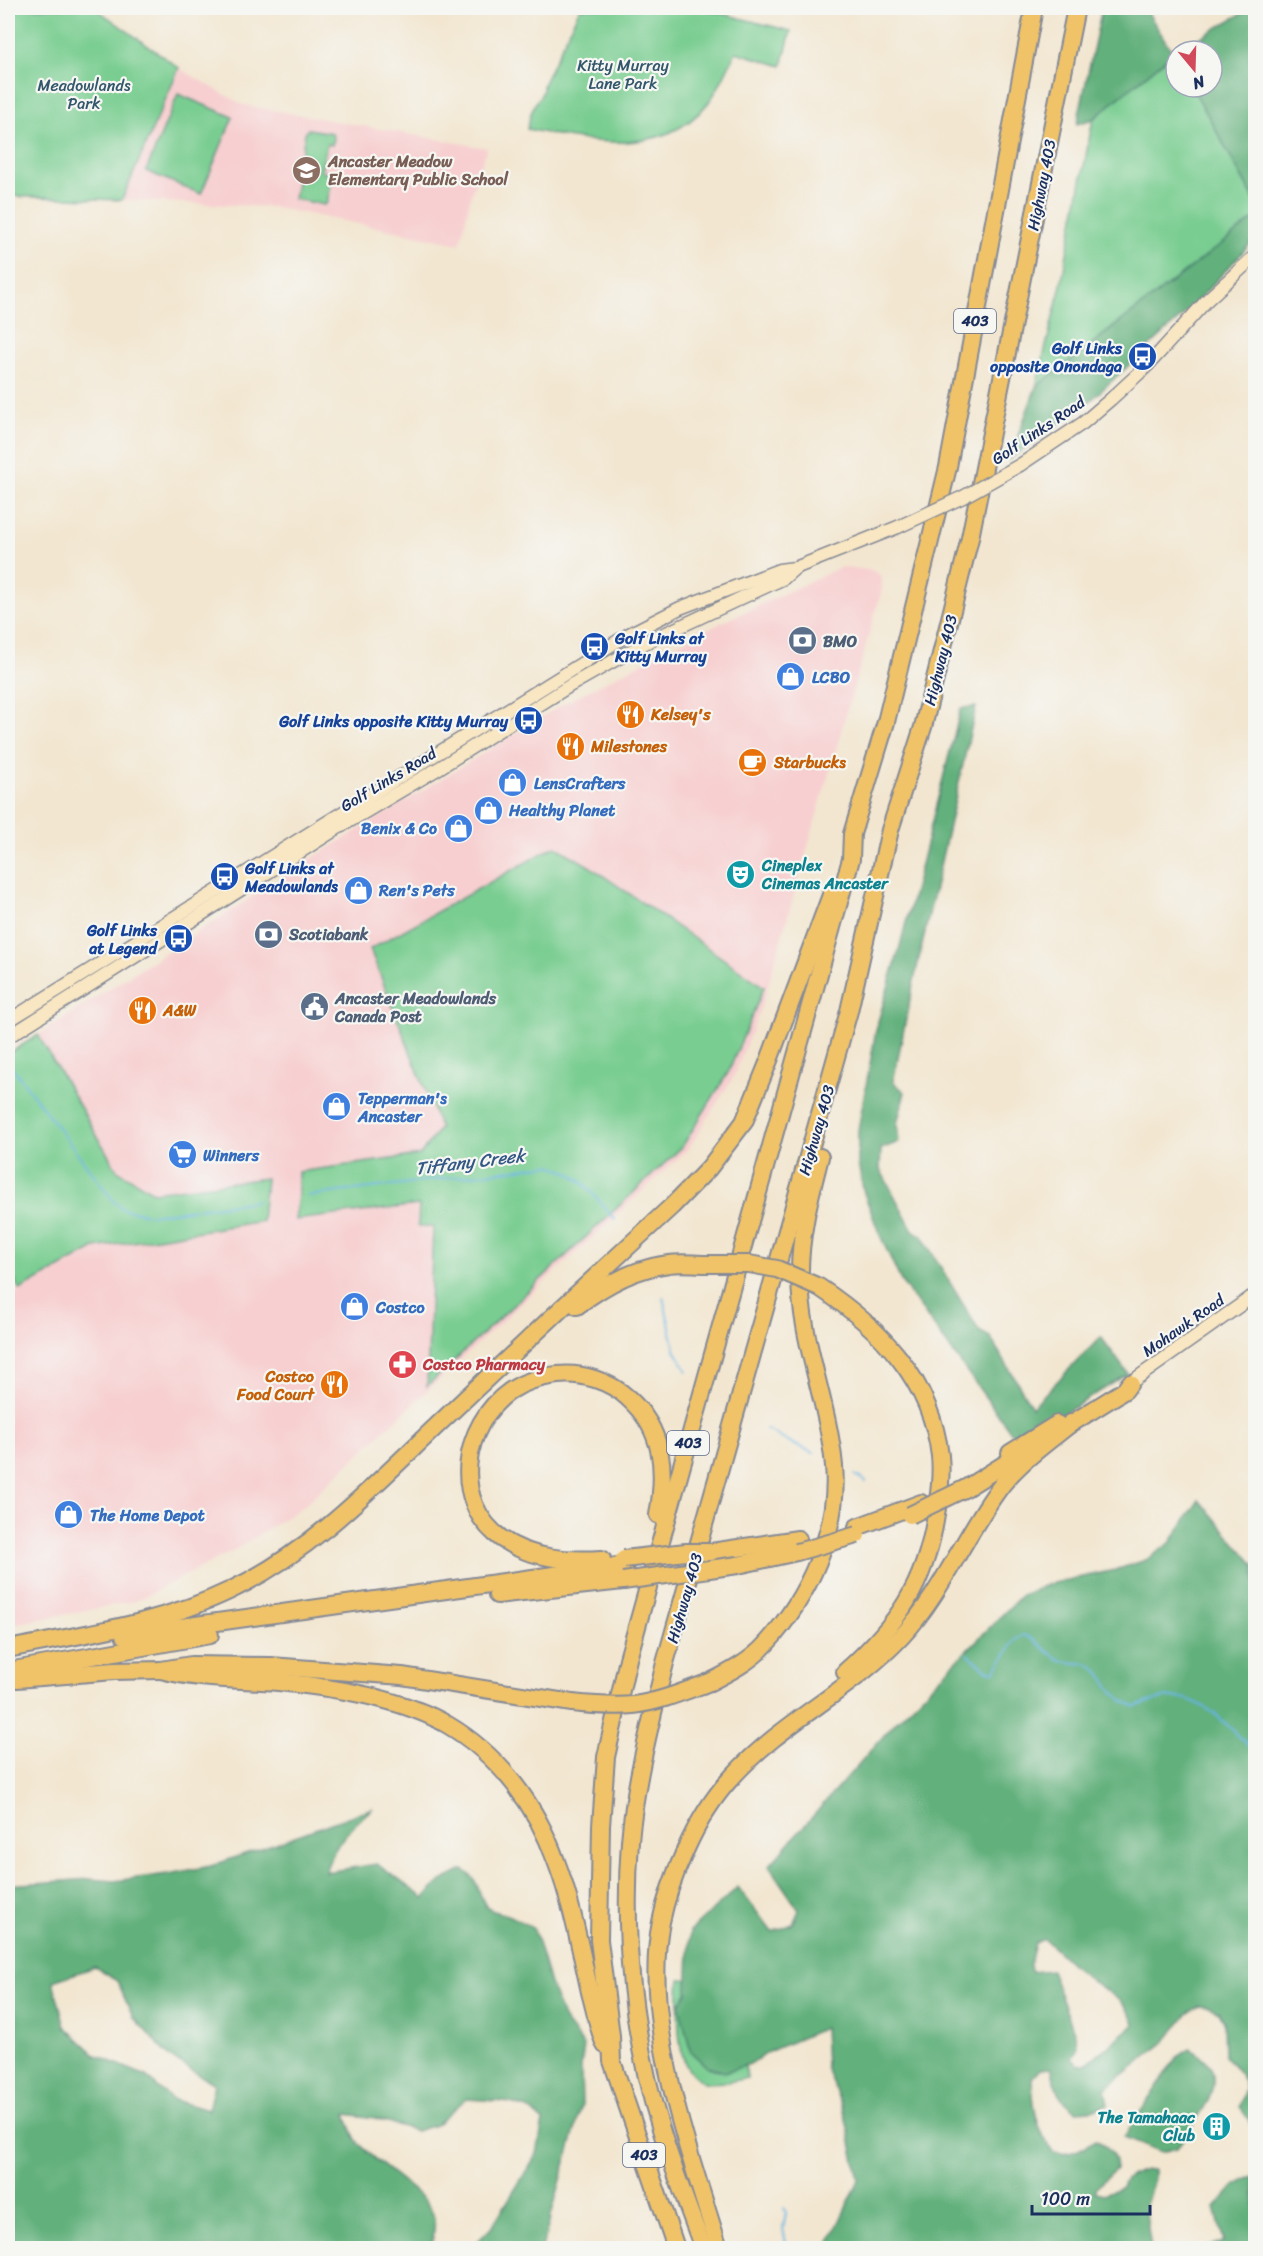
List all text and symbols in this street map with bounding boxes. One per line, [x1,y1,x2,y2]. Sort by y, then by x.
north arrow [1164,39,1224,99]
park label: Kitty Murray Lane Park [577,51,669,98]
text: N [1188,67,1210,99]
park label: Meadowlands Park [38,71,131,118]
street label: Highway 403 [1018,137,1065,233]
place label: Ancaster Meadow Elementary Public School [327,147,509,194]
school or university icon: Ancaster Meadow Elementary Public School [291,154,323,186]
road number: 403 [954,309,996,333]
place label: Golf Links opposite Onondaga [990,334,1123,381]
bus stop icon: Golf Links opposite Onondaga [1127,341,1159,373]
street label: Golf Links Road [985,387,1093,473]
street label: Highway 403 [915,611,966,709]
place label: Golf Links at Kitty Murray [614,624,707,671]
bank icon: BMO [786,625,818,657]
place label: BMO [823,627,858,656]
bus stop icon: Golf Links at Kitty Murray [578,631,610,663]
shop icon: LCBO [775,661,807,693]
place label: LCBO [812,663,851,692]
restaurant icon: Kelsey's [614,698,646,730]
place label: Kelsey's [650,700,711,729]
bus stop icon: Golf Links opposite Kitty Murray [513,705,545,737]
place label: Golf Links opposite Kitty Murray [278,707,509,736]
restaurant icon: Milestones [554,730,586,762]
place label: Milestones [590,732,668,761]
street label: Golf Links Road [334,738,443,820]
cafe icon: Starbucks [737,746,769,778]
place label: Starbucks [773,748,846,777]
shop icon: LensCrafters [497,767,529,799]
place label: LensCrafters [534,769,626,798]
shop icon: Healthy Planet [472,794,504,826]
place label: Healthy Planet [508,796,615,825]
shop icon: Benix & Co [442,812,474,844]
place label: Benix & Co [361,814,437,843]
place label: Cineplex Cinemas Ancaster [761,851,889,898]
place label: Golf Links at Meadowlands [244,854,338,901]
theatre icon: Cineplex Cinemas Ancaster [725,858,757,890]
bus stop icon: Golf Links at Meadowlands [208,861,240,893]
shop icon: Ren's Pets [342,874,374,906]
place label: Ren's Pets [378,876,455,905]
place label: Golf Links at Legend [86,916,159,963]
bank icon: Scotiabank [252,918,284,950]
place label: Scotiabank [288,920,369,949]
bus stop icon: Golf Links at Legend [162,923,194,955]
place label: Ancaster Meadowlands Canada Post [334,984,497,1031]
public building icon: Ancaster Meadowlands Canada Post [298,991,330,1023]
restaurant icon: A&W [126,994,158,1026]
place label: A&W [162,996,197,1025]
street label: Highway 403 [790,1081,843,1179]
place label: Tepperman's Ancaster [357,1084,447,1131]
shop icon: Tepperman's Ancaster [321,1091,353,1123]
supermarket icon: Winners [166,1139,198,1171]
water label: Tiffany Creek [414,1139,529,1185]
place label: Winners [203,1141,260,1170]
street label: Mohawk Road [1136,1285,1232,1365]
shop icon: Costco [339,1291,371,1323]
place label: Costco [375,1293,425,1322]
pharmacy icon: Costco Pharmacy [386,1348,418,1380]
place label: Costco Pharmacy [422,1350,546,1379]
place label: Costco Food Court [236,1362,316,1409]
restaurant icon: Costco Food Court [319,1369,351,1401]
road number: 403 [667,1431,709,1455]
shop icon: The Home Depot [53,1499,85,1531]
place label: The Home Depot [90,1501,205,1530]
street label: Highway 403 [658,1549,711,1647]
place label: The Tamahaac Club [1097,2103,1196,2150]
building icon: The Tamahaac Club [1200,2110,1232,2142]
road number: 403 [623,2143,665,2167]
scale bar [1032,2178,1150,2216]
text: 100 m [1041,2183,1090,2215]

